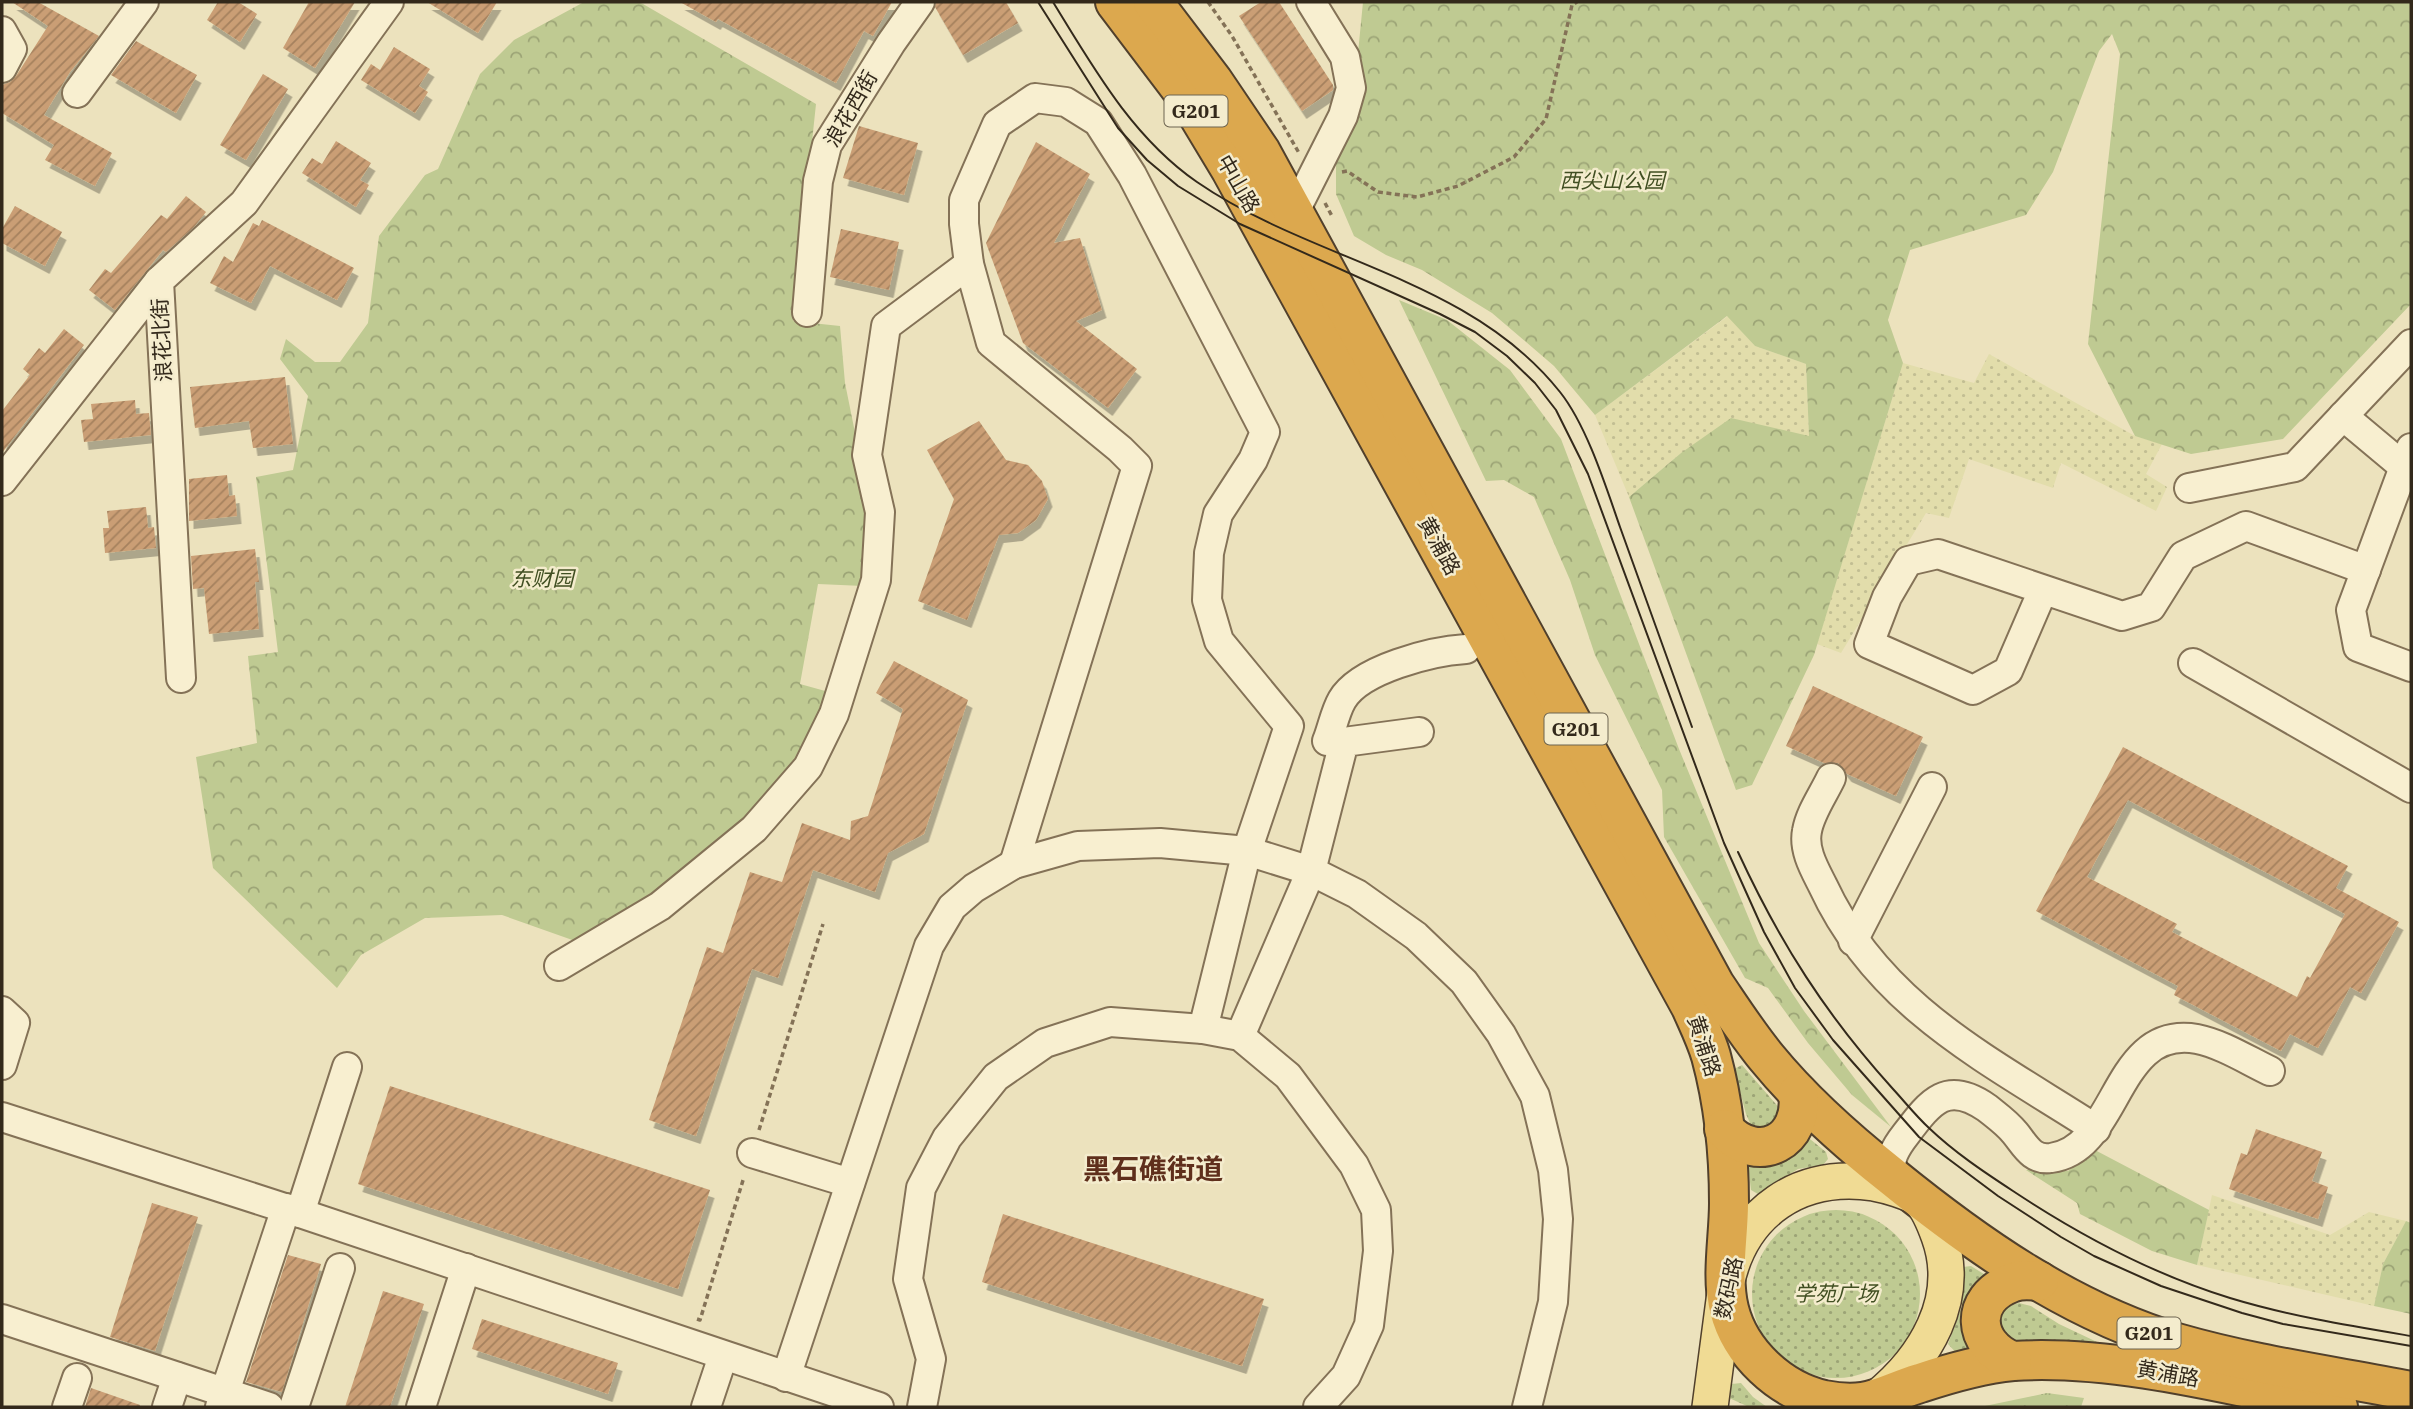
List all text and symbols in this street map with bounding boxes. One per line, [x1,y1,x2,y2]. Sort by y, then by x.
street label: 浪花西街 [817,65,883,152]
road number: G201 [1164,96,1228,127]
street label: 中山路 [1211,149,1267,218]
park label: 西尖山公园 [1560,166,1667,194]
street label: 浪花北街 [145,297,177,383]
street label: 黄浦路 [1412,511,1467,580]
park label: 东财园 [511,564,576,592]
road number: G201 [1544,714,1608,744]
street label: 黄浦路 [1682,1011,1728,1080]
district label: 黑石礁街道 [1083,1150,1223,1187]
street label: 数码路 [1708,1254,1748,1322]
park label: 学苑广场 [1794,1279,1880,1307]
road number: G201 [2118,1317,2180,1348]
street label: 黄浦路 [2135,1354,2202,1392]

